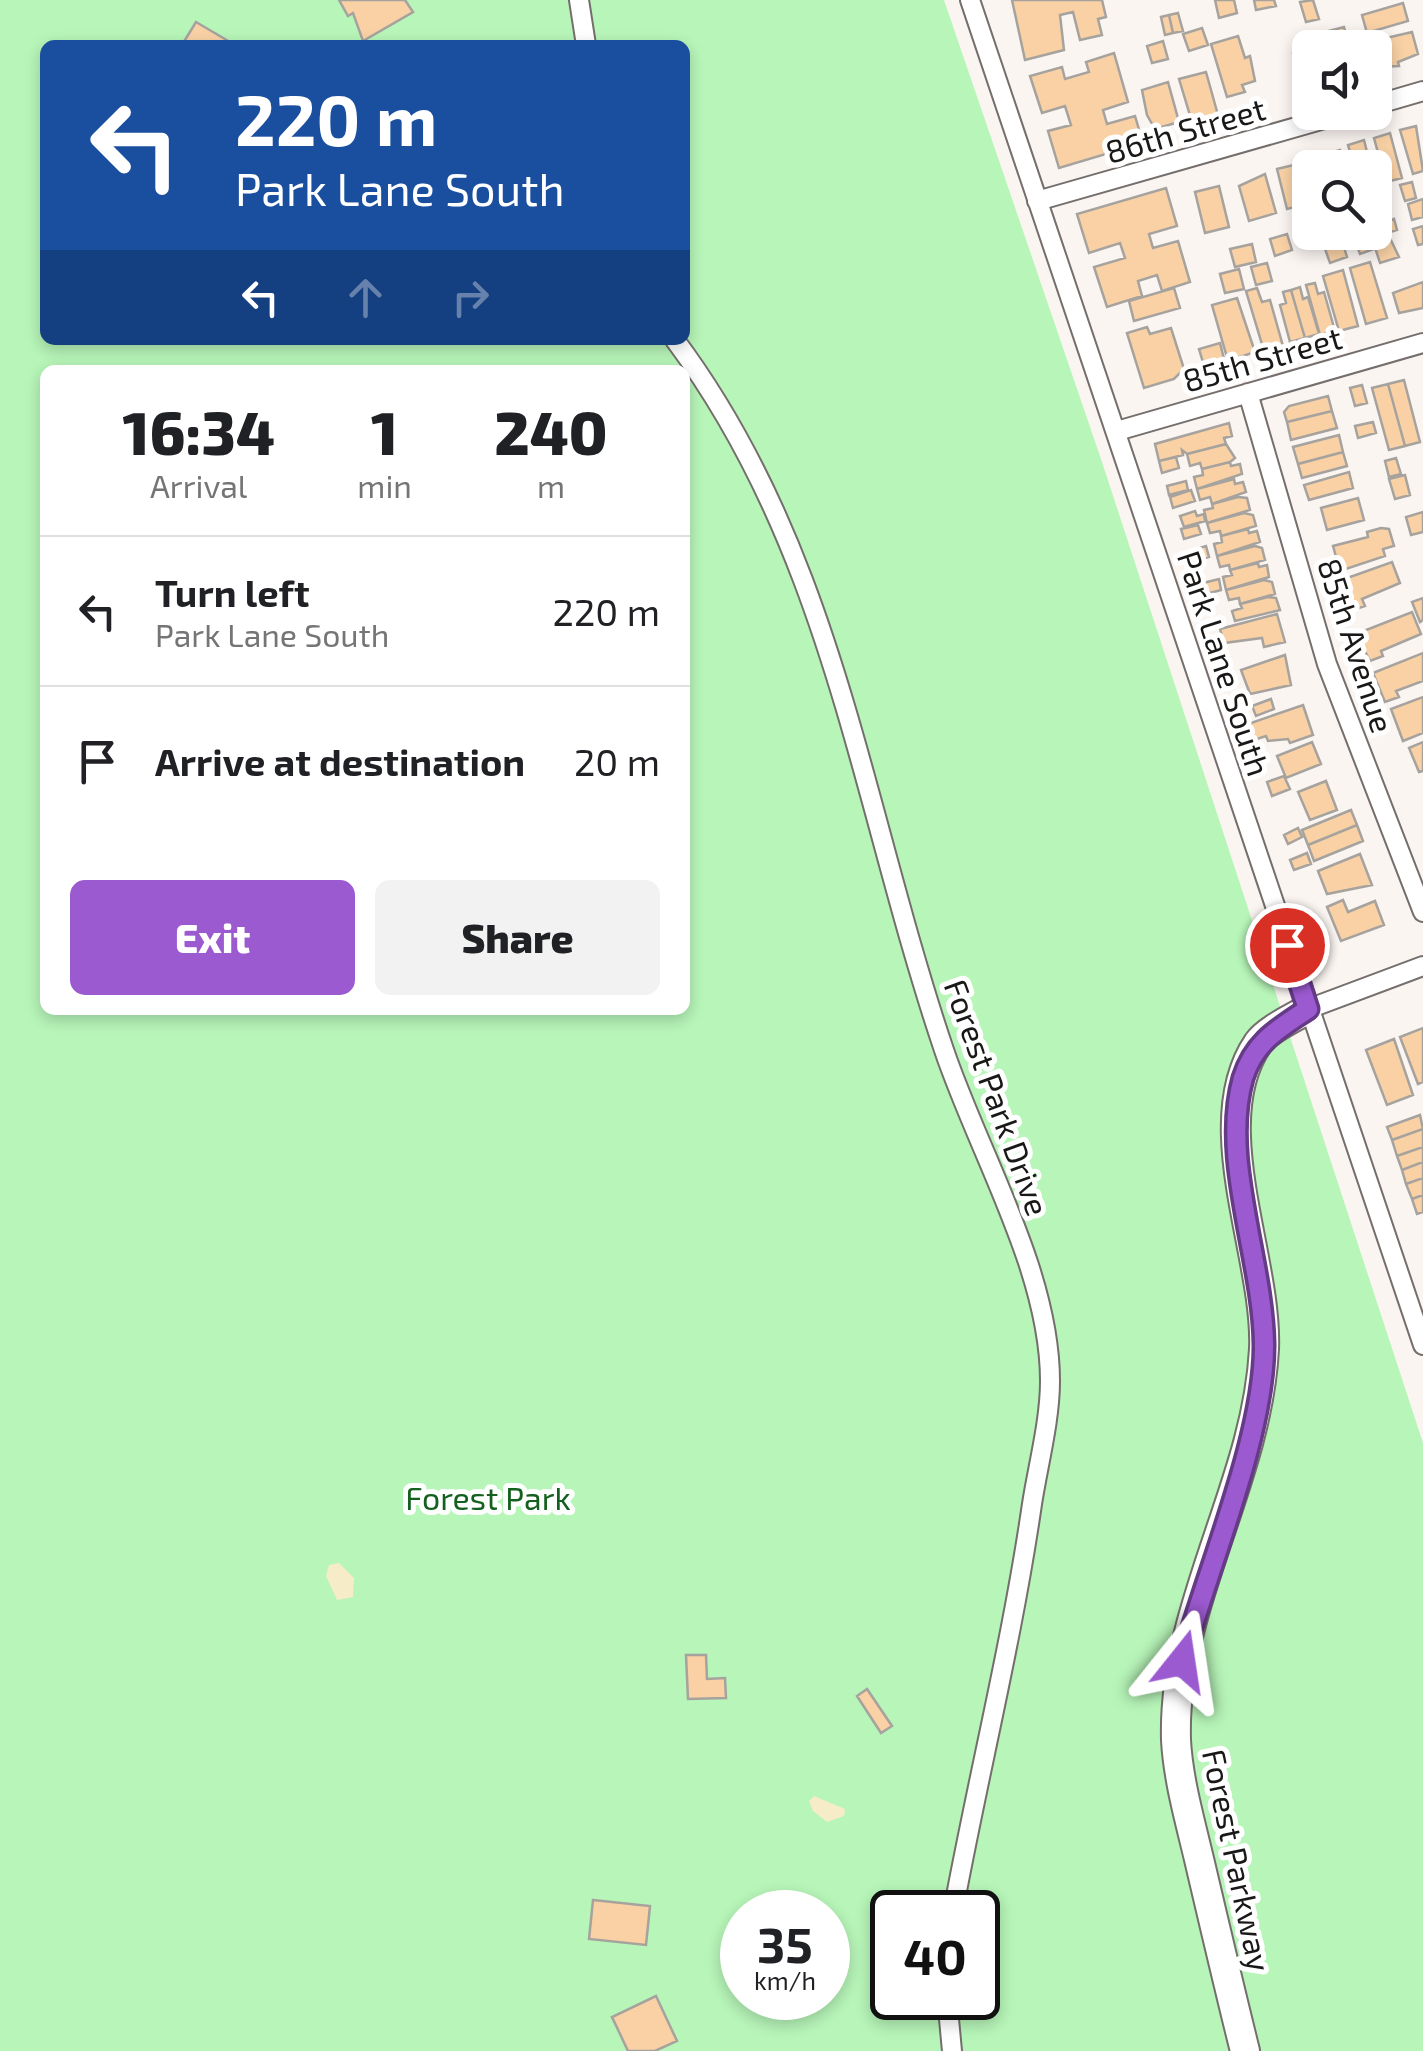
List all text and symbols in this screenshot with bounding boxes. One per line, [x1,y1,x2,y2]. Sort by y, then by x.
map controls [1292,30,1392,250]
button: sound [1292,30,1392,130]
text: 220 m [235,76,437,160]
icon: left [70,80,200,210]
street label: 86th Street [1101,88,1269,170]
button: search [1292,150,1392,250]
text: Park Lane South [235,161,565,215]
icon: left [233,270,288,325]
icon: ahead [338,270,393,325]
icon: right [443,270,498,325]
street label: 85th Street [1178,317,1346,399]
text: 16:34 [122,395,275,467]
text: 1 [371,395,398,467]
text: 240 [494,395,608,467]
text: Arrival [150,466,247,504]
text: min [357,466,412,504]
text: m [537,466,565,504]
street label: Park Lane South [1171,546,1279,780]
street label: 85th Avenue [1311,553,1403,737]
text: Turn left [155,569,310,615]
icon: left [70,584,125,639]
text: 220 m [553,588,660,634]
text: Park Lane South [155,615,389,653]
icon: arrive [70,734,125,789]
text: Arrive at destination [155,738,525,784]
text: 20 m [574,738,660,784]
button: Exit [70,880,355,995]
button: Share [375,880,660,995]
pin [1245,903,1330,988]
icon: arrive [1260,918,1315,973]
street label: Forest Park Drive [938,974,1058,1220]
park label: Forest Park [405,1478,571,1516]
position arrow [1130,1609,1234,1713]
street label: Forest Parkway [1196,1745,1280,1975]
speed limit sign: 40 [870,1890,1000,2020]
text: 35 [757,1913,813,1973]
text: km/h [754,1965,816,1995]

